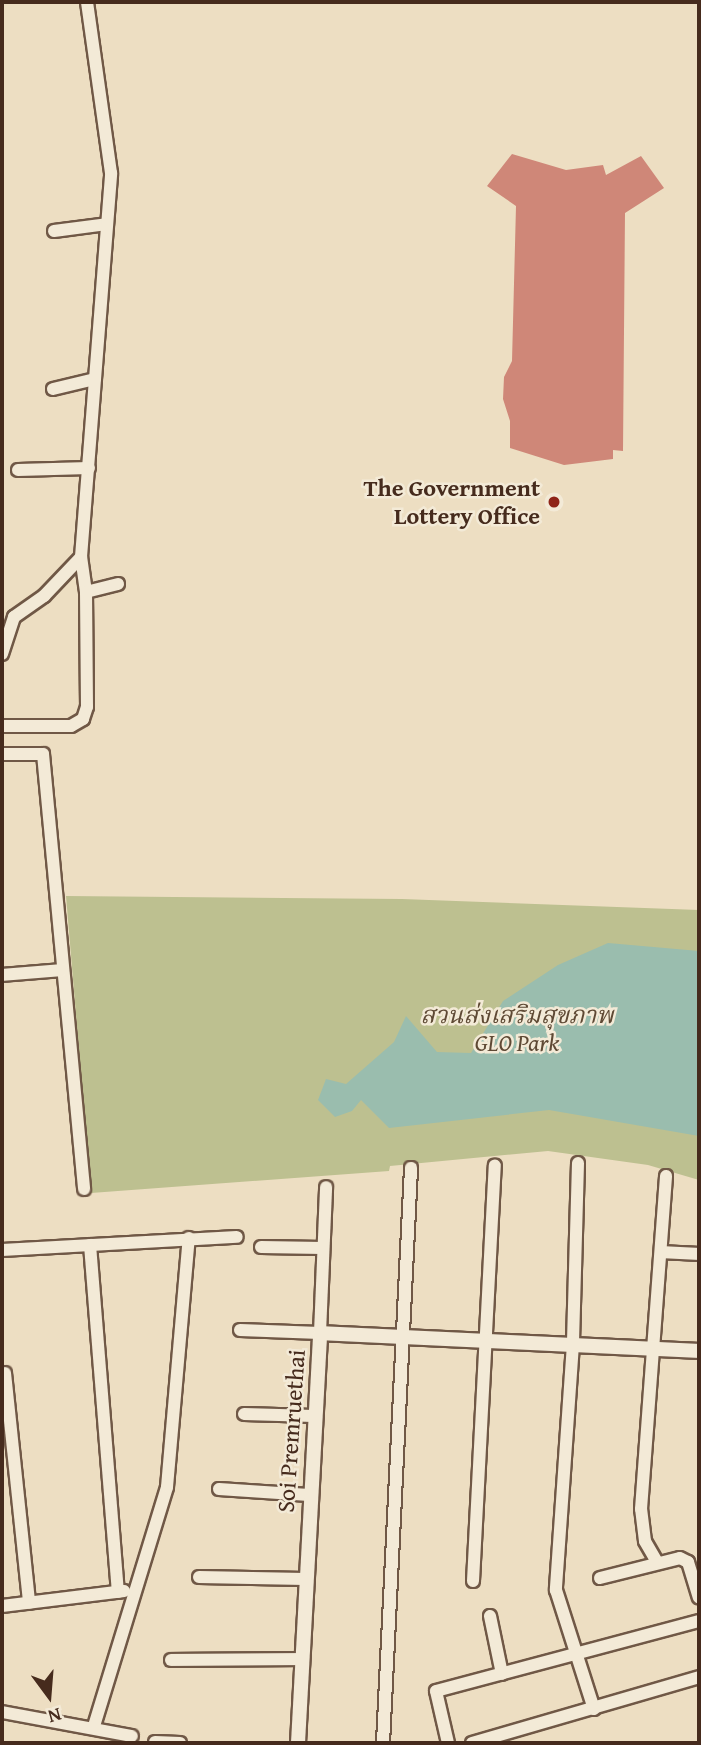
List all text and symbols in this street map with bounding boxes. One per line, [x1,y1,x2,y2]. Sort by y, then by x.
place label: The Government Lottery Office [363,474,540,530]
marker: The Government Lottery Office [546,494,562,510]
park label: สวนส่งเสริมสุขภาพ GLO Park [420,1001,614,1057]
street label: Soi Premruethai [271,1348,311,1514]
north arrow [14,1661,84,1731]
text: N [45,1701,65,1731]

